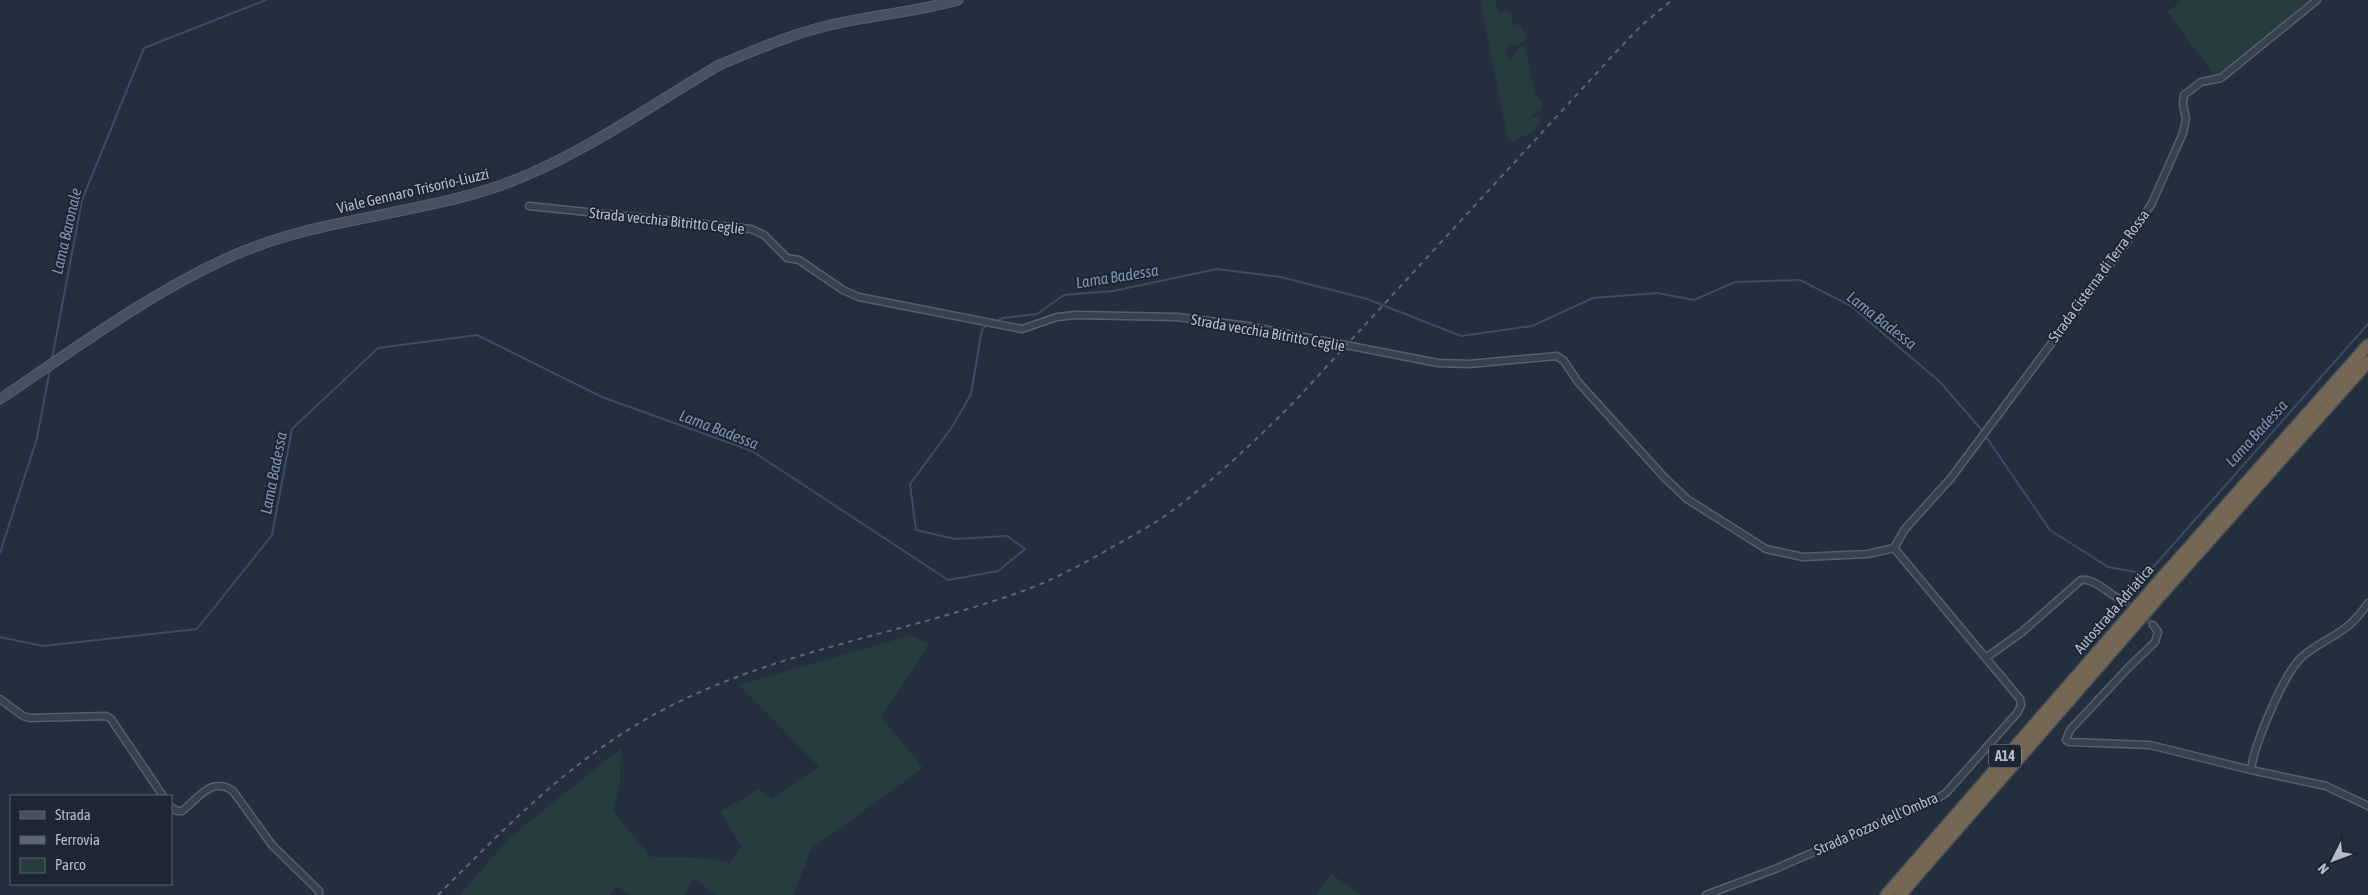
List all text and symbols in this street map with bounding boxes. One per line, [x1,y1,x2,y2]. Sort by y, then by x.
street label: Viale Gennaro Trisorio-Liuzzi [335,165,491,216]
water label: Lama Baronale [47,186,85,276]
street label: Strada vecchia Bitritto Ceglie [589,204,746,237]
street label: Strada Cisterna di Terra Rossa [2045,206,2152,345]
water label: Lama Badessa [1074,261,1160,291]
water label: Lama Badessa [1844,287,1921,353]
street label: Strada vecchia Bitritto Ceglie [1190,311,1347,354]
water label: Lama Badessa [2221,396,2291,470]
water label: Lama Badessa [677,406,762,453]
water label: Lama Badessa [256,430,290,516]
street label: Autostrada Adriatica [2070,561,2157,657]
road number: A14 [1989,744,2021,768]
street label: Strada Pozzo dell'Ombra [1811,789,1940,859]
legend [10,795,172,885]
text: Strada [55,806,91,823]
text: Ferrovia [55,831,100,848]
north arrow [2308,835,2358,885]
text: Parco [55,856,86,873]
text: N [2315,860,2332,877]

